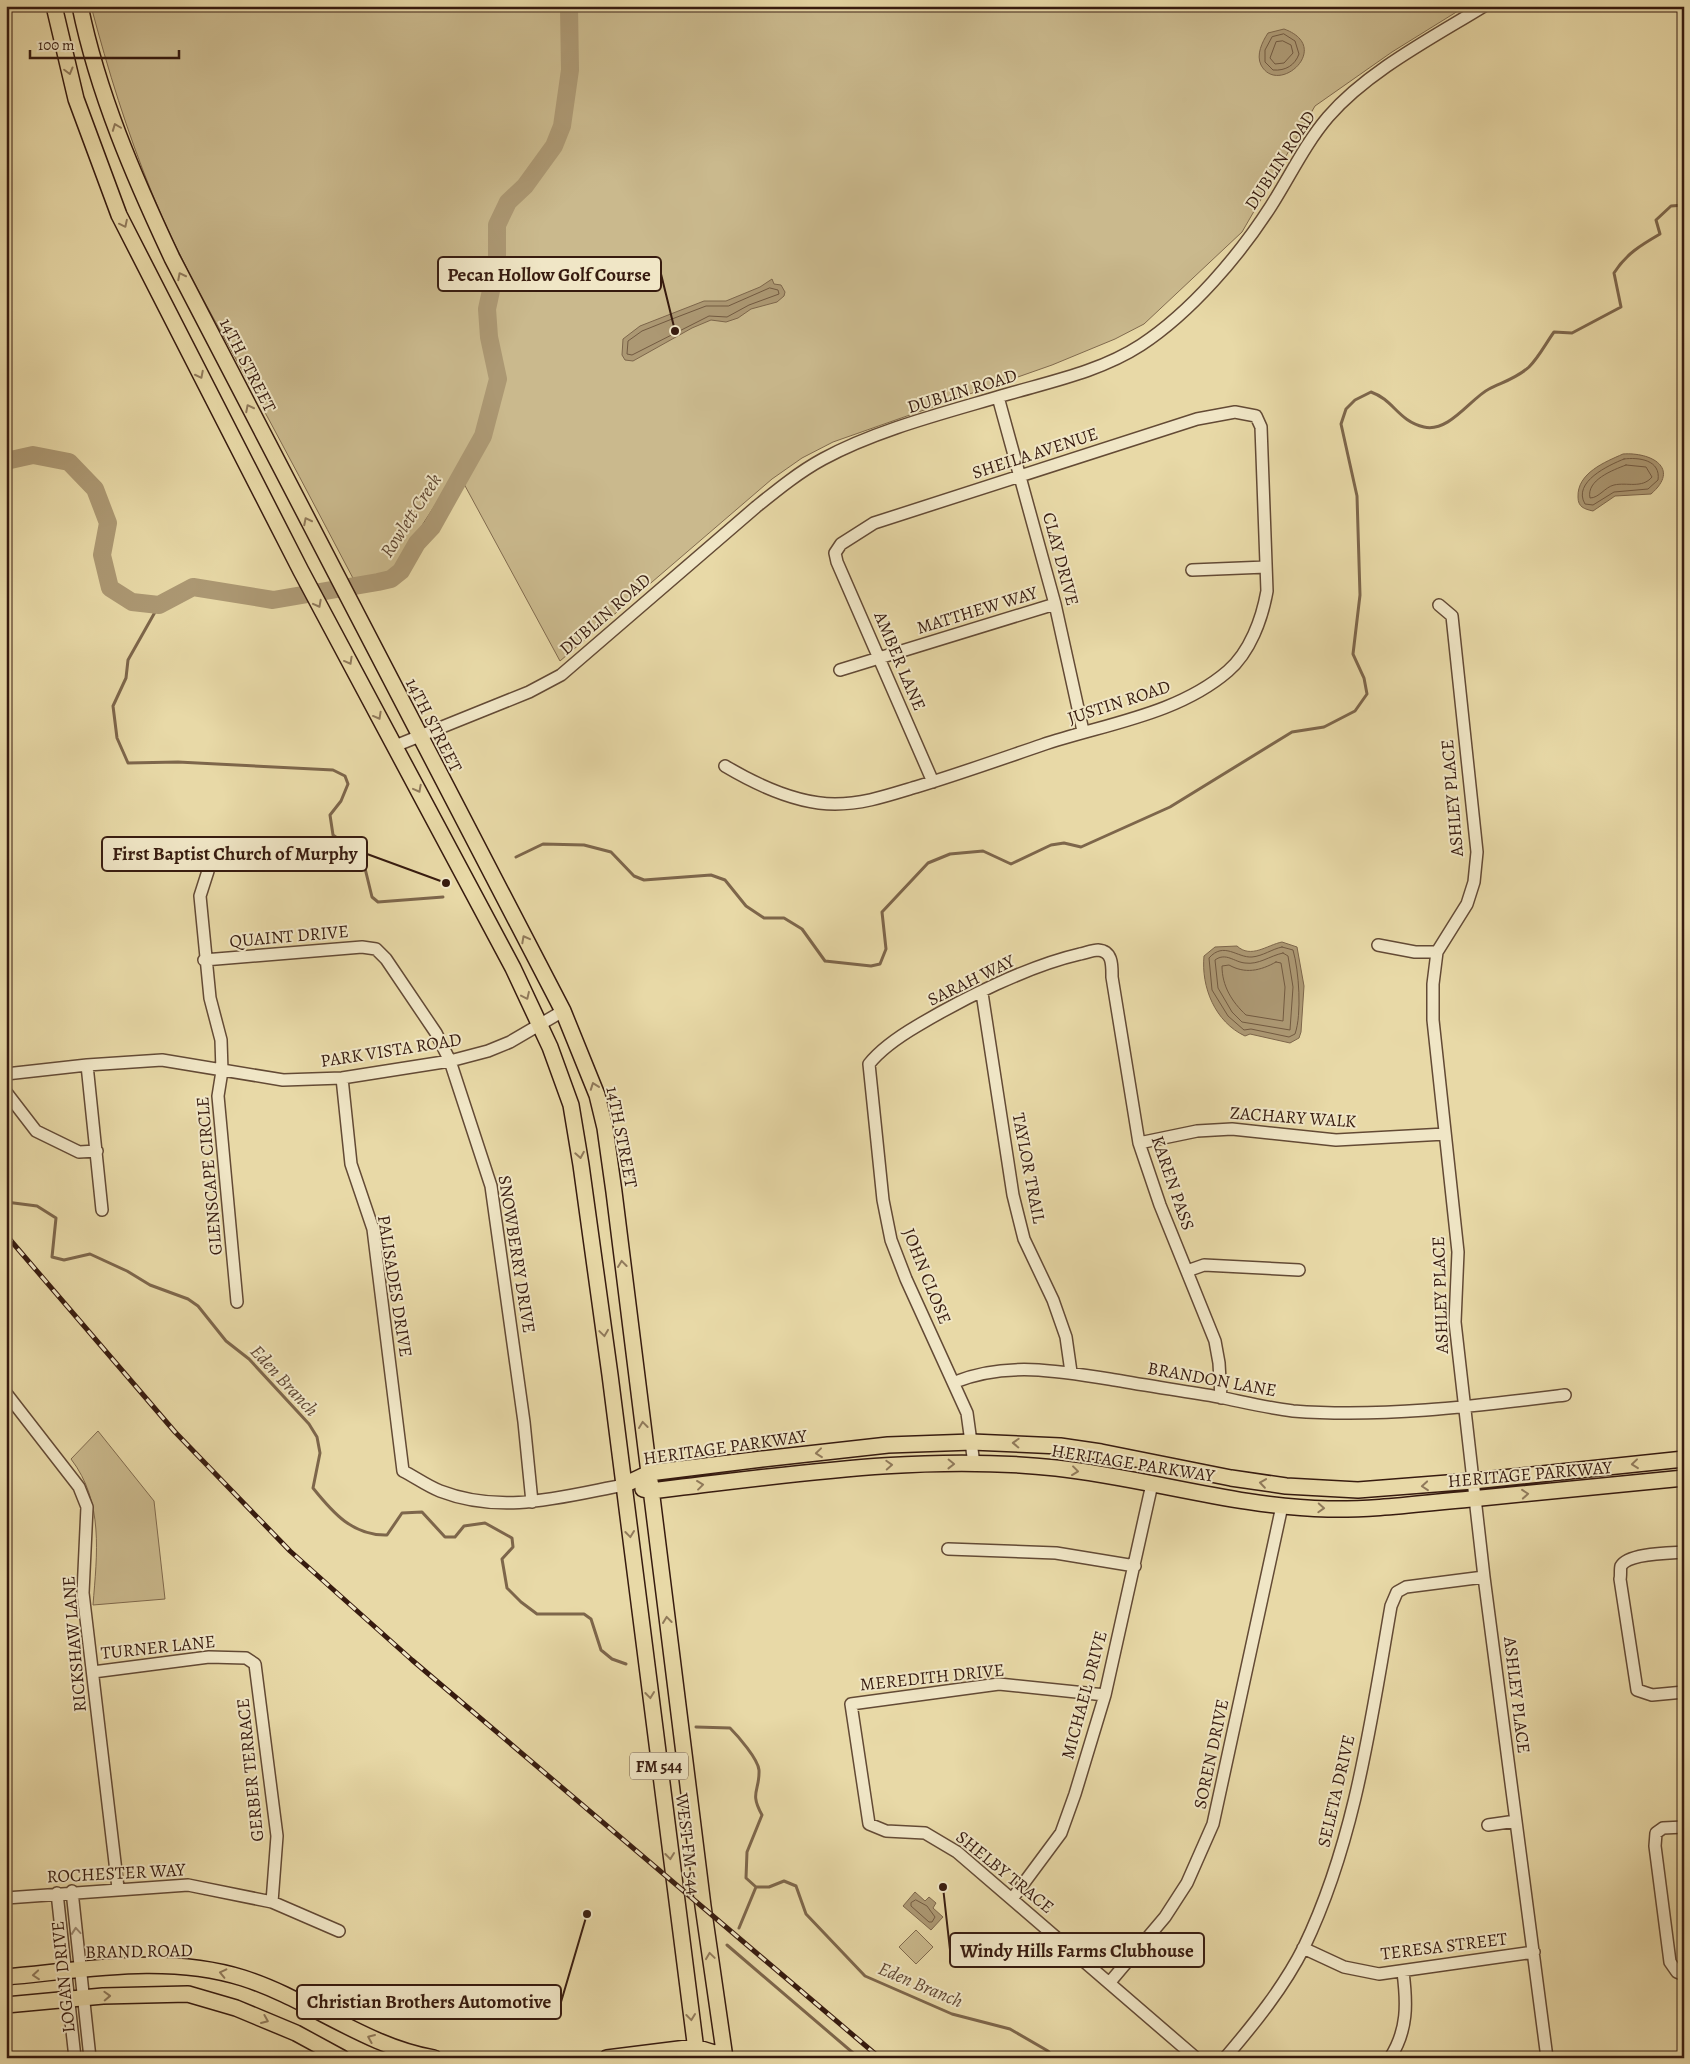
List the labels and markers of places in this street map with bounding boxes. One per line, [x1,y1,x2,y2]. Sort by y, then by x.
callout: Pecan Hollow Golf Course [438,257,661,291]
callout: First Baptist Church of Murphy [102,837,367,871]
callout: Windy Hills Farms Clubhouse [950,1933,1204,1967]
callout: Christian Brothers Automotive [297,1985,561,2019]

